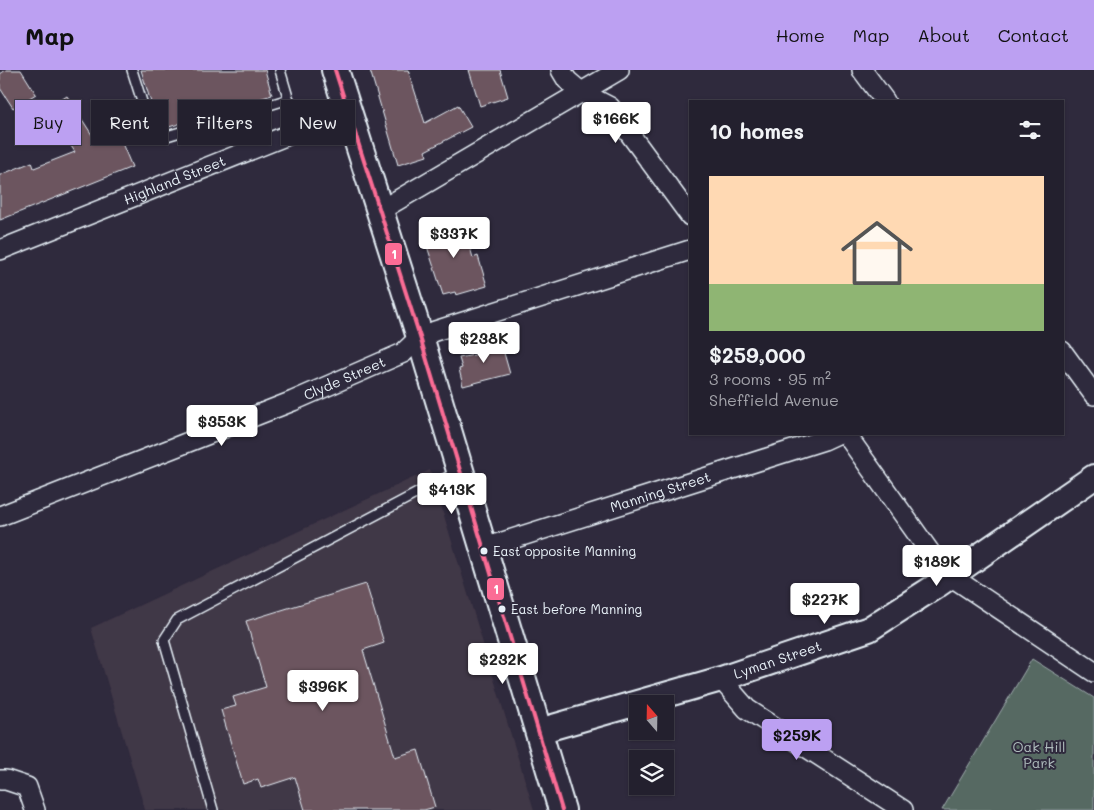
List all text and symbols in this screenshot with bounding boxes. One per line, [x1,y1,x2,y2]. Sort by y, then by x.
text: Map [25,20,74,51]
text: Home [776,23,825,47]
text: Map [853,23,889,47]
text: About [917,23,970,47]
text: Contact [998,23,1069,47]
chip: Buy [15,100,81,145]
chip: Rent [91,100,168,145]
chip: Filters [178,100,271,145]
chip: New [281,100,355,145]
pin: $166K [581,102,651,144]
text: $166K [593,107,639,128]
icon: filters [1016,116,1044,144]
text: 10 homes [709,117,804,144]
street label: Highland Street [121,151,228,209]
icon: home [832,208,922,298]
pin: $337K [419,216,489,259]
text: $337K [430,222,478,243]
line badge: 1 [384,242,403,266]
text: 1 [391,244,397,263]
pin: $238K [449,322,519,364]
text: $238K [460,327,508,348]
text: $259,000 [709,341,806,368]
street label: Clyde Street [300,352,388,404]
text: 3 rooms · 95 m² [709,368,831,389]
text: Sheffield Avenue [709,389,839,410]
pin: $353K [187,404,257,447]
text: $353K [198,410,246,431]
street label: Manning Street [607,467,713,516]
pin: $413K [417,472,487,515]
text: $413K [428,478,476,499]
place label: East opposite Manning [493,542,636,559]
pin: $189K [902,544,972,587]
marker: East opposite Manning [479,546,489,556]
text: $189K [913,550,961,571]
line badge: 1 [486,577,505,601]
text: 1 [493,579,499,598]
pin: $227K [790,582,860,625]
text: $227K [801,588,849,609]
place label: East before Manning [511,600,642,617]
marker: East before Manning [497,604,507,614]
street label: Lyman Street [731,636,824,683]
pin: $232K [468,642,538,685]
text: $232K [479,648,527,669]
pin: $396K [288,670,358,712]
text: $396K [298,675,348,696]
north arrow [629,695,674,740]
map controls [629,695,674,795]
pin: $259K [762,718,832,761]
text: $259K [773,724,821,745]
park label: Oak Hill Park [1012,737,1066,772]
button: layers [629,750,674,795]

